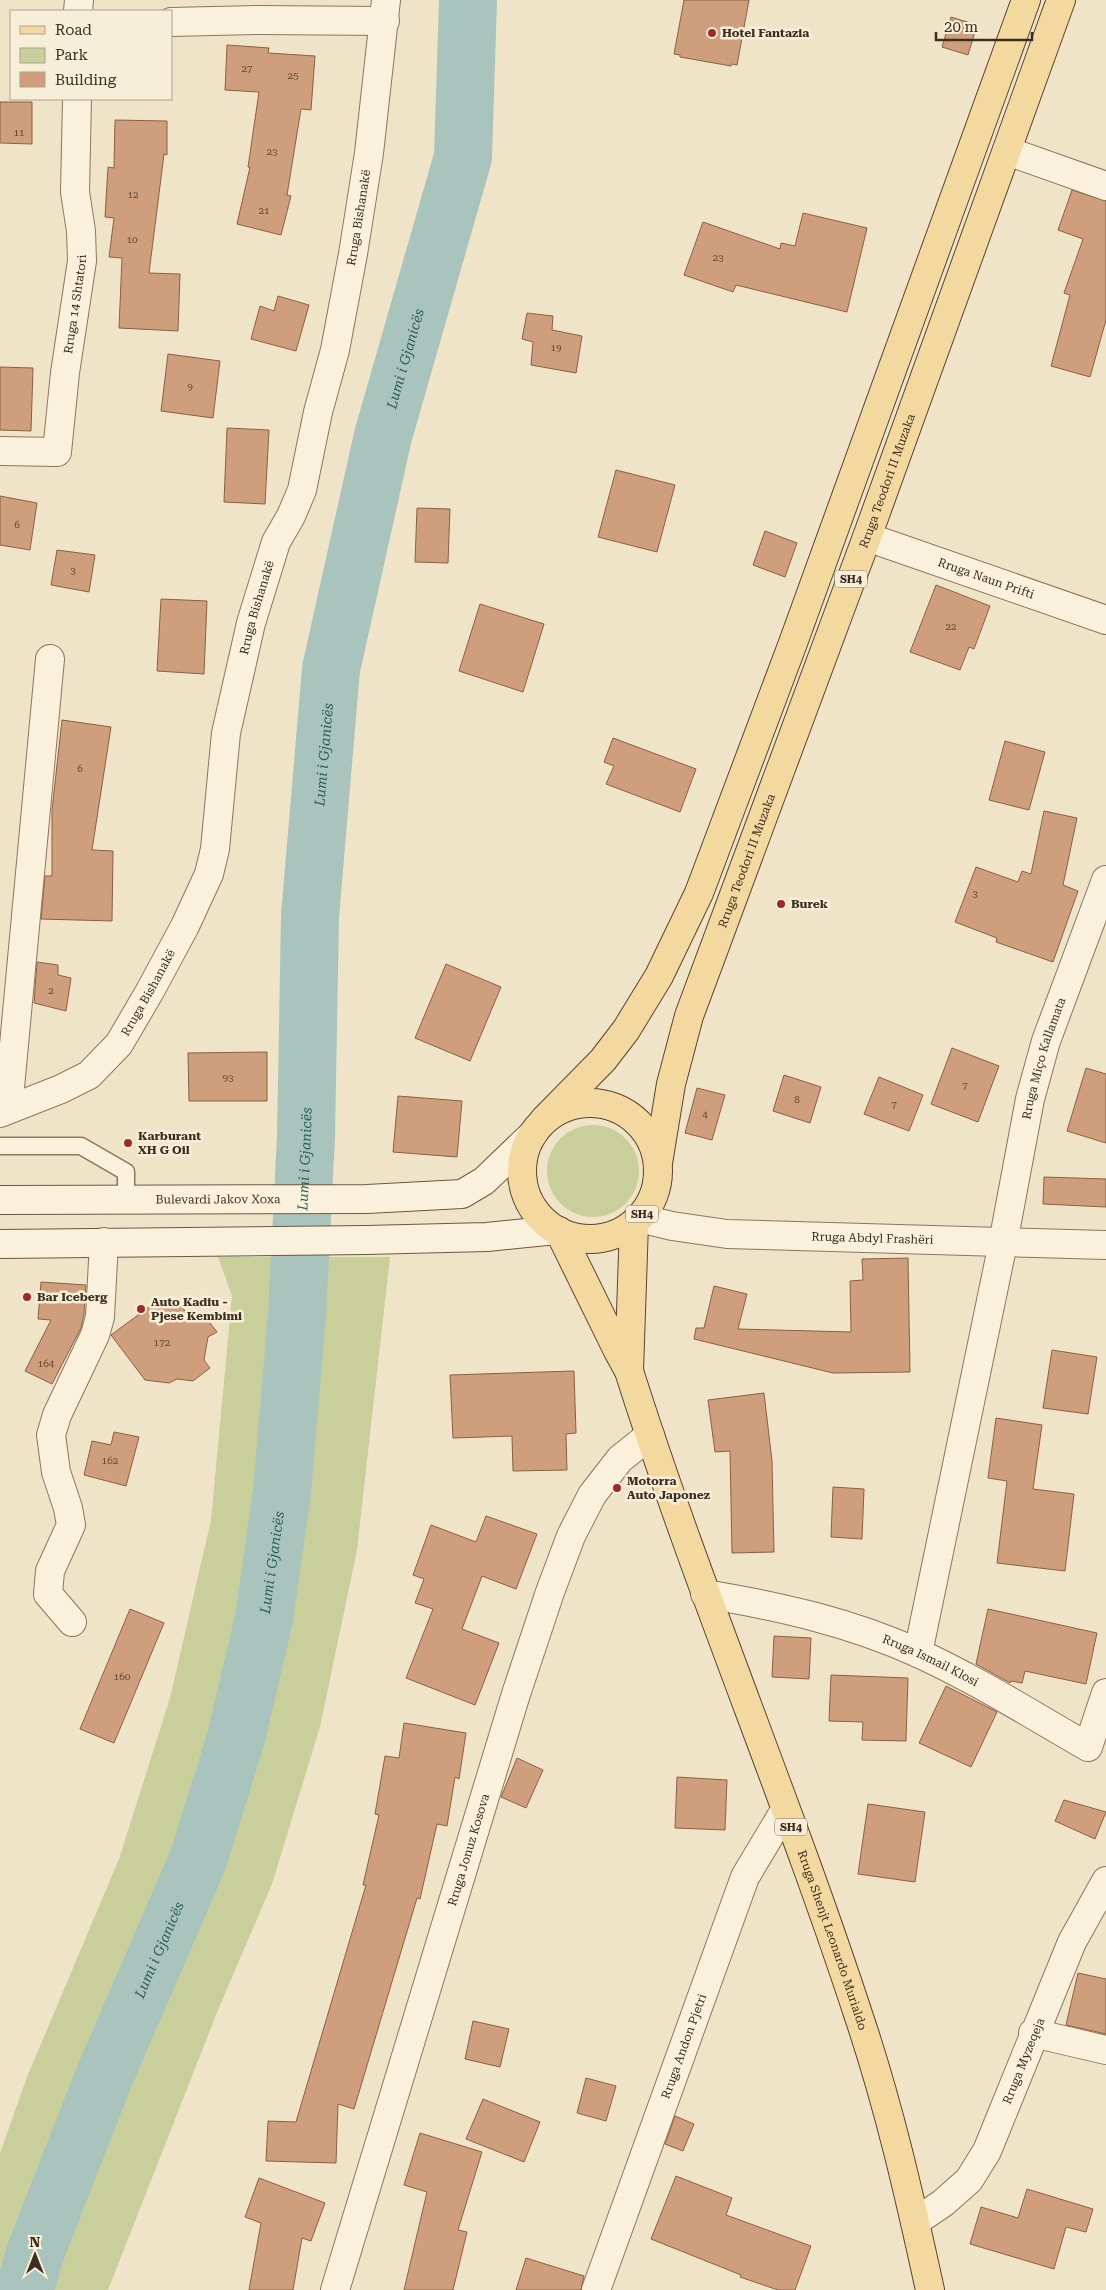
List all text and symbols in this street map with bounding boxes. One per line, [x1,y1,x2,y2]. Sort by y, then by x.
legend [10,10,172,100]
scale bar [936,10,1032,42]
text: 20 m [944,18,979,36]
text: Road [55,21,92,39]
place label: Hotel Fantazia [722,26,809,40]
marker: Hotel Fantazia [706,27,718,39]
text: Park [55,46,89,64]
house number: 27 [241,63,253,74]
house number: 25 [287,70,299,81]
text: Building [55,71,117,89]
house number: 11 [13,127,25,138]
house number: 23 [266,146,278,157]
street label: Rruga Bishanakë [344,168,373,267]
house number: 12 [127,189,139,200]
house number: 21 [258,205,270,216]
house number: 10 [126,234,138,245]
house number: 23 [712,252,724,263]
street label: Rruga 14 Shtatori [61,254,89,355]
water label: Lumi i Gjanicës [383,306,427,412]
house number: 19 [550,342,562,353]
house number: 9 [187,381,193,392]
street label: Rruga Teodori II Muzaka [856,411,918,550]
house number: 6 [14,519,20,530]
street label: Rruga Naun Prifti [936,555,1036,602]
street label: Rruga Bishanakë [237,558,277,656]
house number: 3 [70,565,76,576]
road number: SH4 [835,570,867,588]
house number: 22 [945,621,957,632]
water label: Lumi i Gjanicës [311,702,336,808]
house number: 6 [77,763,83,774]
street label: Rruga Teodori II Muzaka [715,791,778,930]
house number: 3 [972,888,978,899]
place label: Burek [791,897,829,911]
marker: Burek [775,898,787,910]
street label: Rruga Bishanakë [118,947,178,1038]
house number: 2 [48,985,54,996]
street label: Rruga Miço Kallamata [1019,995,1069,1121]
house number: 93 [222,1072,234,1083]
house number: 7 [962,1080,968,1091]
house number: 8 [794,1094,800,1105]
house number: 7 [891,1099,897,1110]
water label: Lumi i Gjanicës [294,1107,315,1212]
house number: 4 [702,1109,708,1120]
place label: Karburant XH G Oil [138,1129,201,1157]
marker: Karburant XH G Oil [122,1137,134,1149]
street label: Bulevardi Jakov Xoxa [156,1192,281,1207]
road number: SH4 [626,1206,658,1222]
street label: Rruga Abdyl Frashëri [811,1229,934,1247]
place label: Bar Iceberg [37,1290,108,1304]
marker: Bar Iceberg [21,1291,33,1303]
place label: Auto Kadiu - Pjese Kembimi [151,1295,242,1323]
marker: Auto Kadiu - Pjese Kembimi [135,1303,147,1315]
house number: 172 [154,1337,171,1348]
house number: 164 [38,1358,55,1369]
house number: 162 [102,1455,119,1466]
place label: Motorra Auto Japonez [627,1474,710,1502]
marker: Motorra Auto Japonez [611,1482,623,1494]
water label: Lumi i Gjanicës [257,1510,287,1616]
street label: Rruga Ismail Klosi [880,1632,981,1689]
house number: 160 [114,1671,131,1682]
street label: Rruga Jonuz Kosova [445,1792,492,1908]
road number: SH4 [775,1818,807,1835]
street label: Rruga Shenjt Leonardo Murialdo [795,1848,870,2032]
water label: Lumi i Gjanicës [131,1899,187,2001]
street label: Rruga Andon Pjetri [659,1992,709,2101]
street label: Rruga Myzeqeja [1000,2015,1048,2106]
north arrow [10,2230,60,2280]
text: N [30,2234,41,2250]

